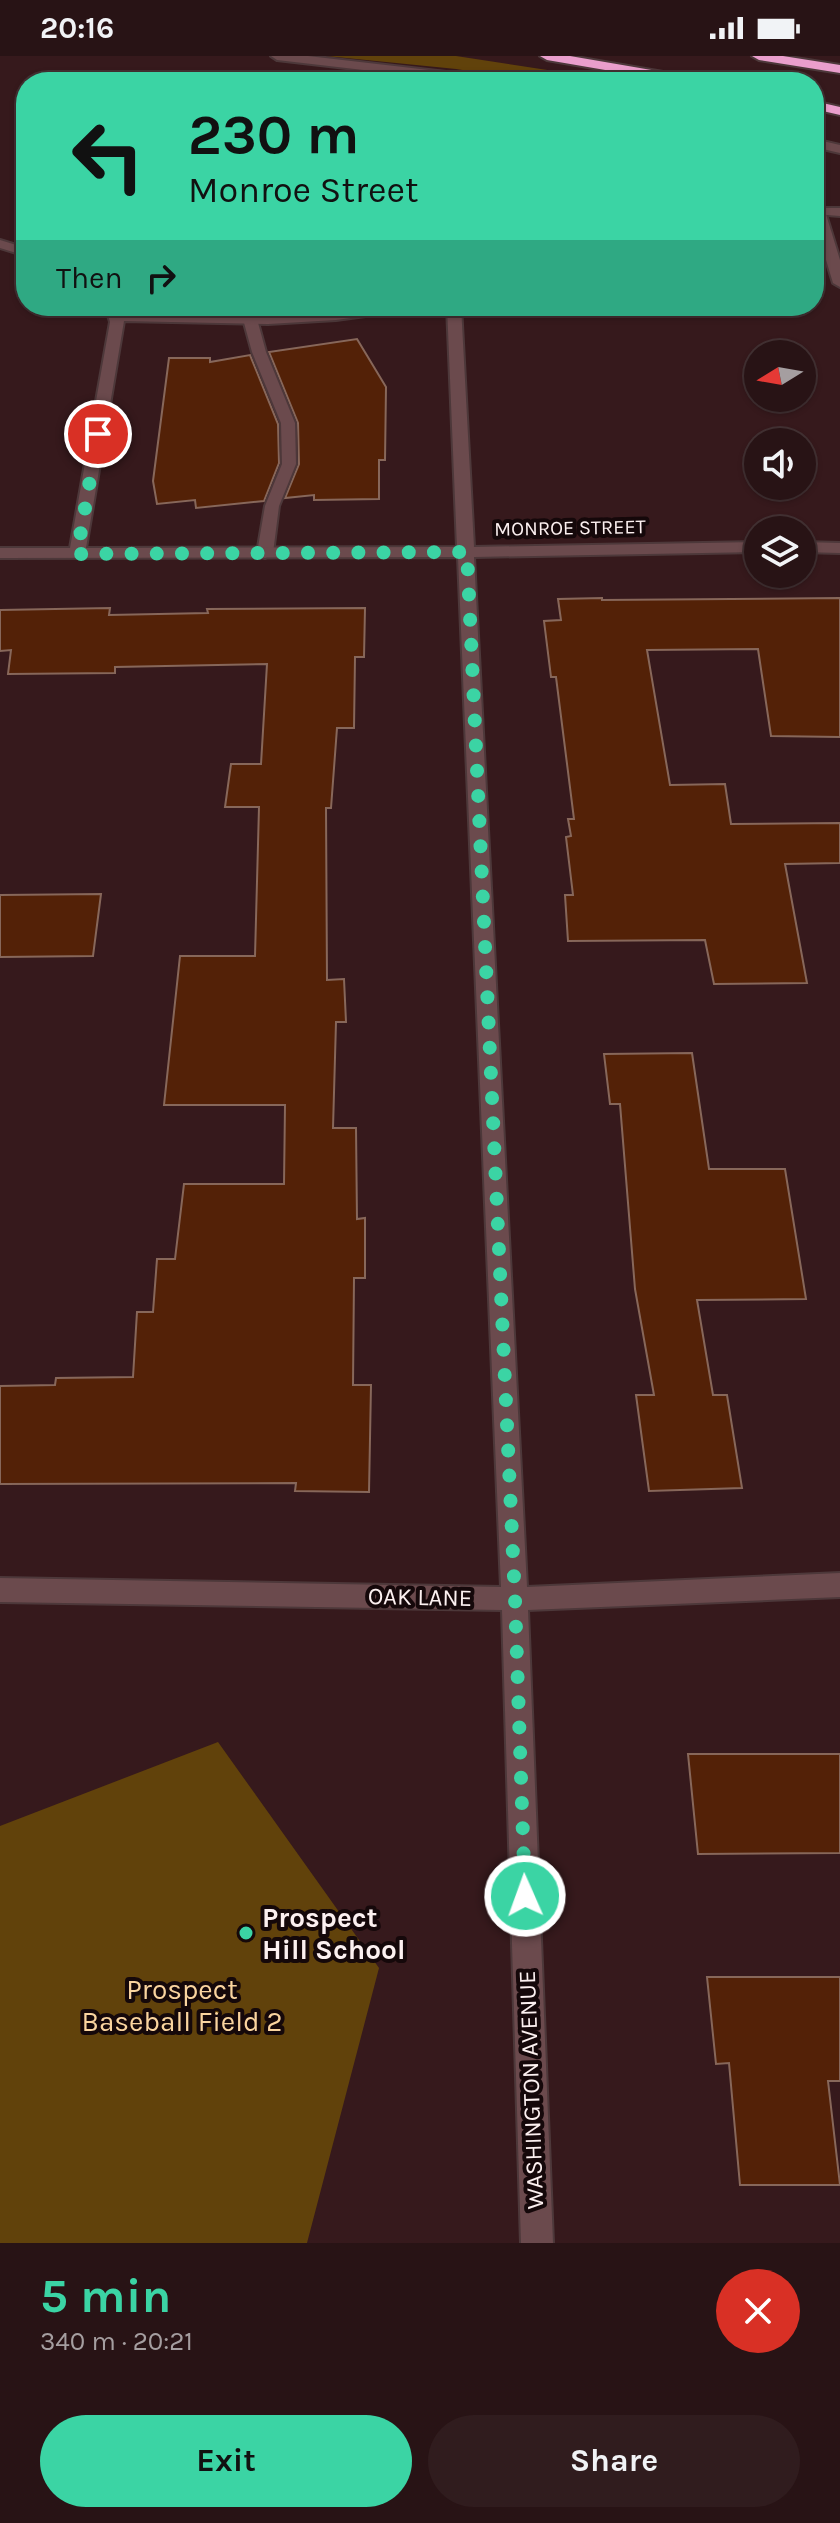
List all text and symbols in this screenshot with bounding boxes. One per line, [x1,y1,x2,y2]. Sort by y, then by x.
text: 20:16 [40,10,114,46]
text: 230 m [188,102,359,167]
icon: left [56,104,160,208]
text: Monroe Street [188,169,418,211]
icon: right [139,256,183,300]
text: Then [56,260,123,296]
north arrow [744,340,816,412]
map controls [744,340,816,588]
pin [64,400,132,468]
icon: arrive [76,412,120,456]
button: sound [744,428,816,500]
street label: MONROE STREET [494,515,646,541]
button: layers [744,516,816,588]
street label: OAK LANE [368,1582,472,1612]
position arrow [483,1854,567,1938]
place label: Prospect Hill School [262,1901,405,1966]
marker: Prospect Hill School [237,1924,255,1942]
street label: WASHINGTON AVENUE [513,1970,549,2210]
park label: Prospect Baseball Field 2 [82,1973,282,2038]
text: 5 min [40,2268,171,2324]
button: close [716,2269,800,2353]
text: 340 m · 20:21 [40,2326,193,2357]
button: Exit [40,2415,412,2507]
button: Share [428,2415,800,2507]

